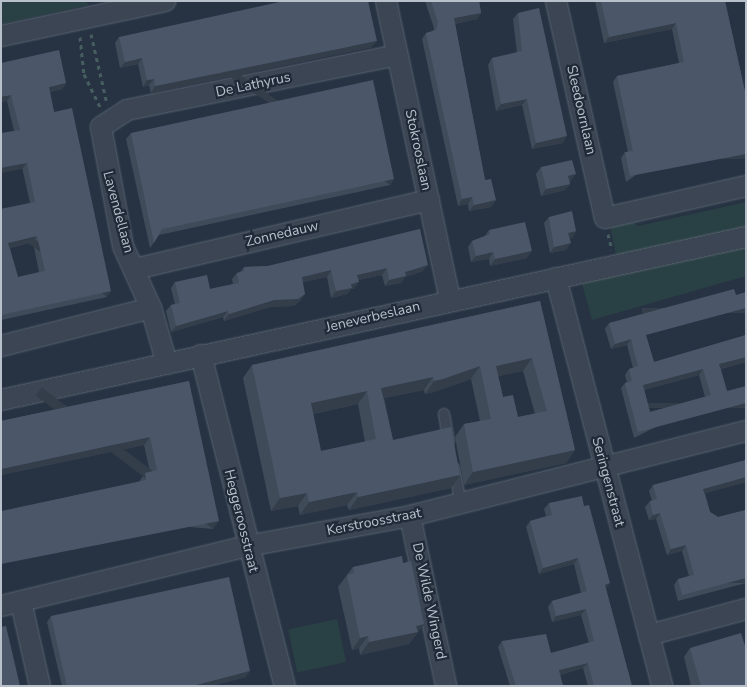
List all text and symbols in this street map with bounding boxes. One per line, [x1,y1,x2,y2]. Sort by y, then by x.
street label: Sleedoornlaan [563,64,599,156]
street label: De Lathyrus [214,69,292,101]
street label: Stokrooslaan [401,108,435,192]
street label: Lavendellaan [99,169,137,255]
street label: Zonnedauw [244,217,320,251]
street label: Jeneverbeslaan [324,298,422,336]
street label: Seringenstraat [588,435,628,529]
street label: Heggeroosstraat [220,468,262,574]
street label: Kerstroosstraat [325,505,423,539]
street label: De Wilde Wingerd [408,541,450,661]

